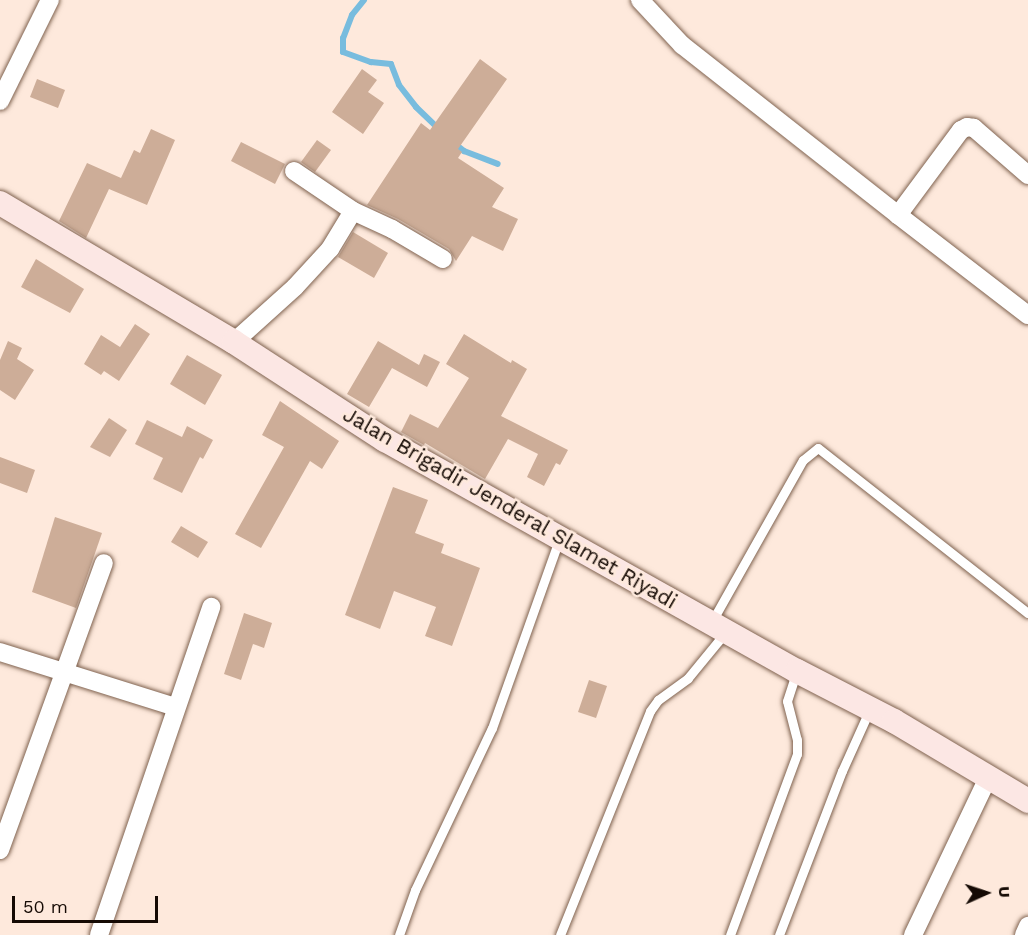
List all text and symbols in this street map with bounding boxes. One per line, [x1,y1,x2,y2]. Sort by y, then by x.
street label: Jalan Brigadir Jenderal Slamet Riyadi [338,401,682,615]
north arrow [956,863,1016,923]
scale bar [15,884,160,922]
text: U [995,886,1014,898]
text: 50 m [23,896,68,917]

